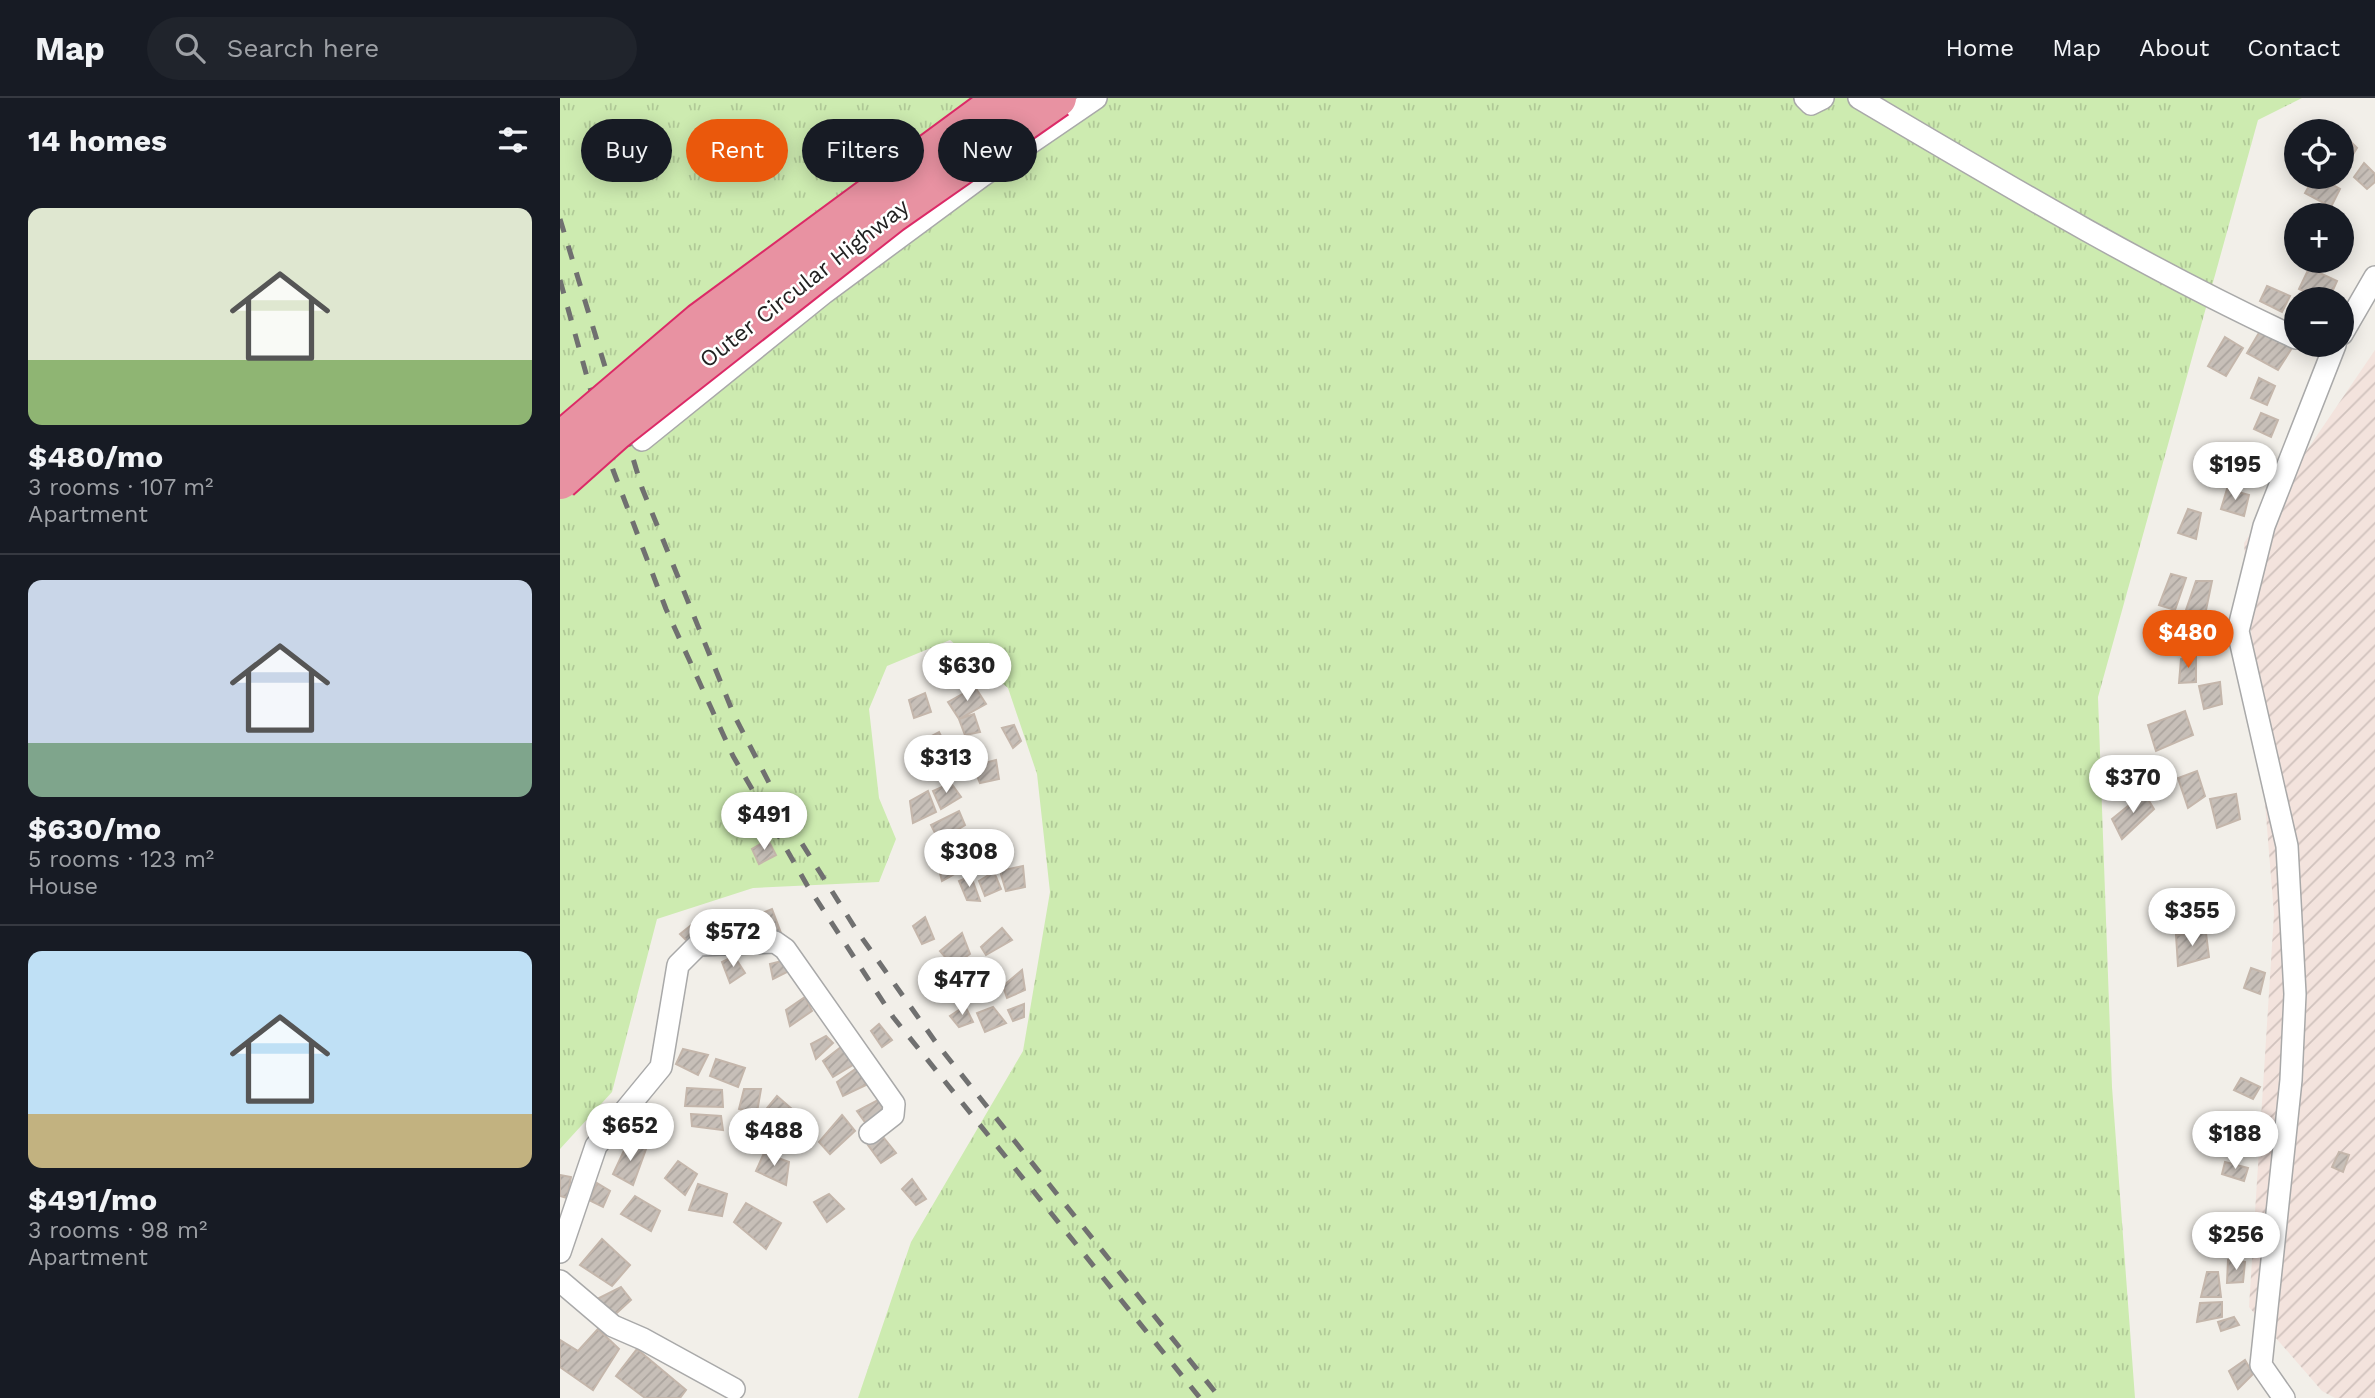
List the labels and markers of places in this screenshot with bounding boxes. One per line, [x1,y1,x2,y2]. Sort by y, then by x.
pin: $195 [2194,442,2276,502]
pin: $480 [2147,610,2229,670]
pin: $630 [926,644,1008,703]
pin: $313 [905,736,987,795]
pin: $370 [2092,756,2174,815]
pin: $491 [723,792,805,852]
pin: $308 [928,830,1010,889]
pin: $355 [2151,888,2233,948]
pin: $572 [692,910,774,969]
pin: $477 [921,958,1003,1017]
pin: $652 [589,1104,671,1163]
pin: $488 [733,1108,815,1168]
pin: $188 [2194,1112,2276,1171]
pin: $256 [2195,1212,2277,1272]

